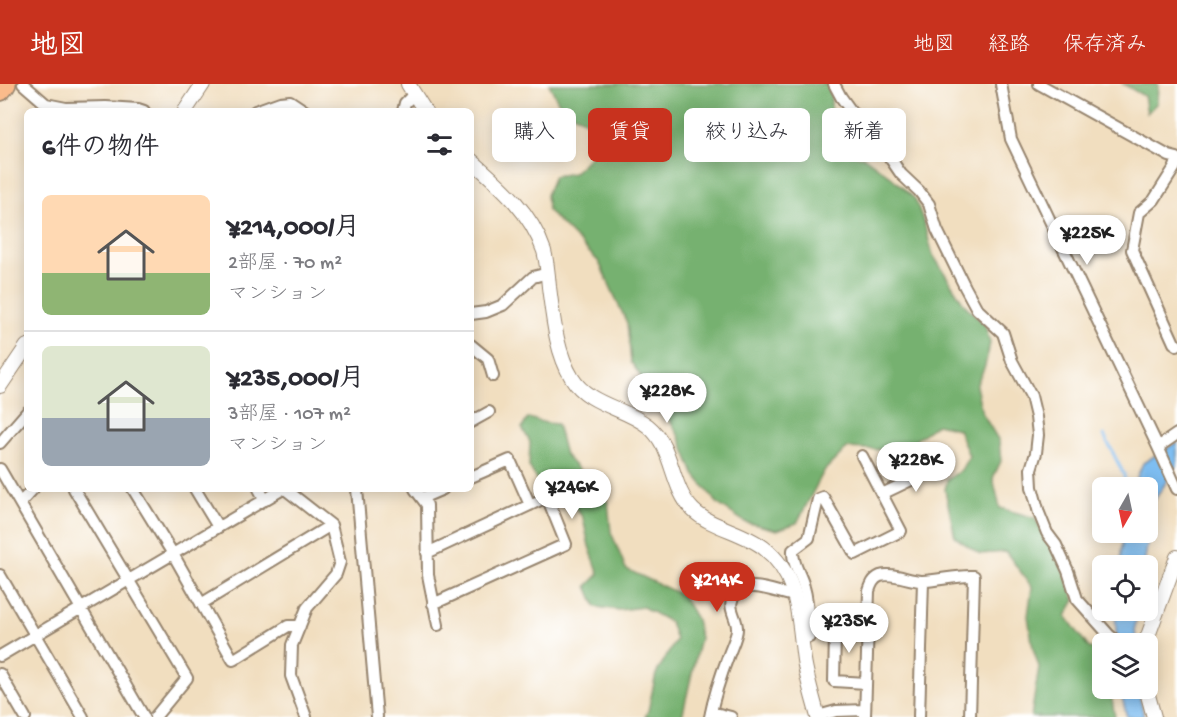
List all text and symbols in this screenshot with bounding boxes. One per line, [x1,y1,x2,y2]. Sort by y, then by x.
text: 地図 [30,31,86,64]
text: 地図 [913,34,955,59]
text: 経路 [988,34,1030,59]
text: 保存済み [1063,34,1147,59]
chip: 購入 [492,108,576,162]
chip: 賃貸 [588,108,672,162]
chip: 絞り込み [684,108,810,162]
chip: 新着 [822,108,906,162]
icon: filters [423,128,456,161]
text: 6件の物件 [42,134,159,165]
text: ¥214,000/月 [228,214,360,245]
pin: ¥225K [1045,215,1129,266]
icon: home [90,219,162,291]
text: ¥225K [1062,223,1112,246]
text: 2部屋 · 70 m² [228,253,342,276]
text: マンション [228,284,327,307]
text: ¥235,000/月 [228,365,365,396]
icon: home [90,370,162,442]
pin: ¥228K [625,373,709,424]
text: ¥228K [642,381,692,404]
text: 3部屋 · 107 m² [228,404,351,427]
text: マンション [228,435,327,458]
pin: ¥228K [874,442,958,493]
text: ¥228K [891,450,941,473]
pin: ¥246K [530,469,614,520]
text: ¥246K [547,477,597,500]
north arrow [1092,477,1158,543]
map controls [1092,477,1158,699]
button: locate [1092,555,1158,621]
pin: ¥214K [675,562,759,613]
text: ¥214K [693,570,741,593]
pin: ¥235K [807,603,891,654]
text: ¥235K [824,611,875,634]
button: layers [1092,633,1158,699]

